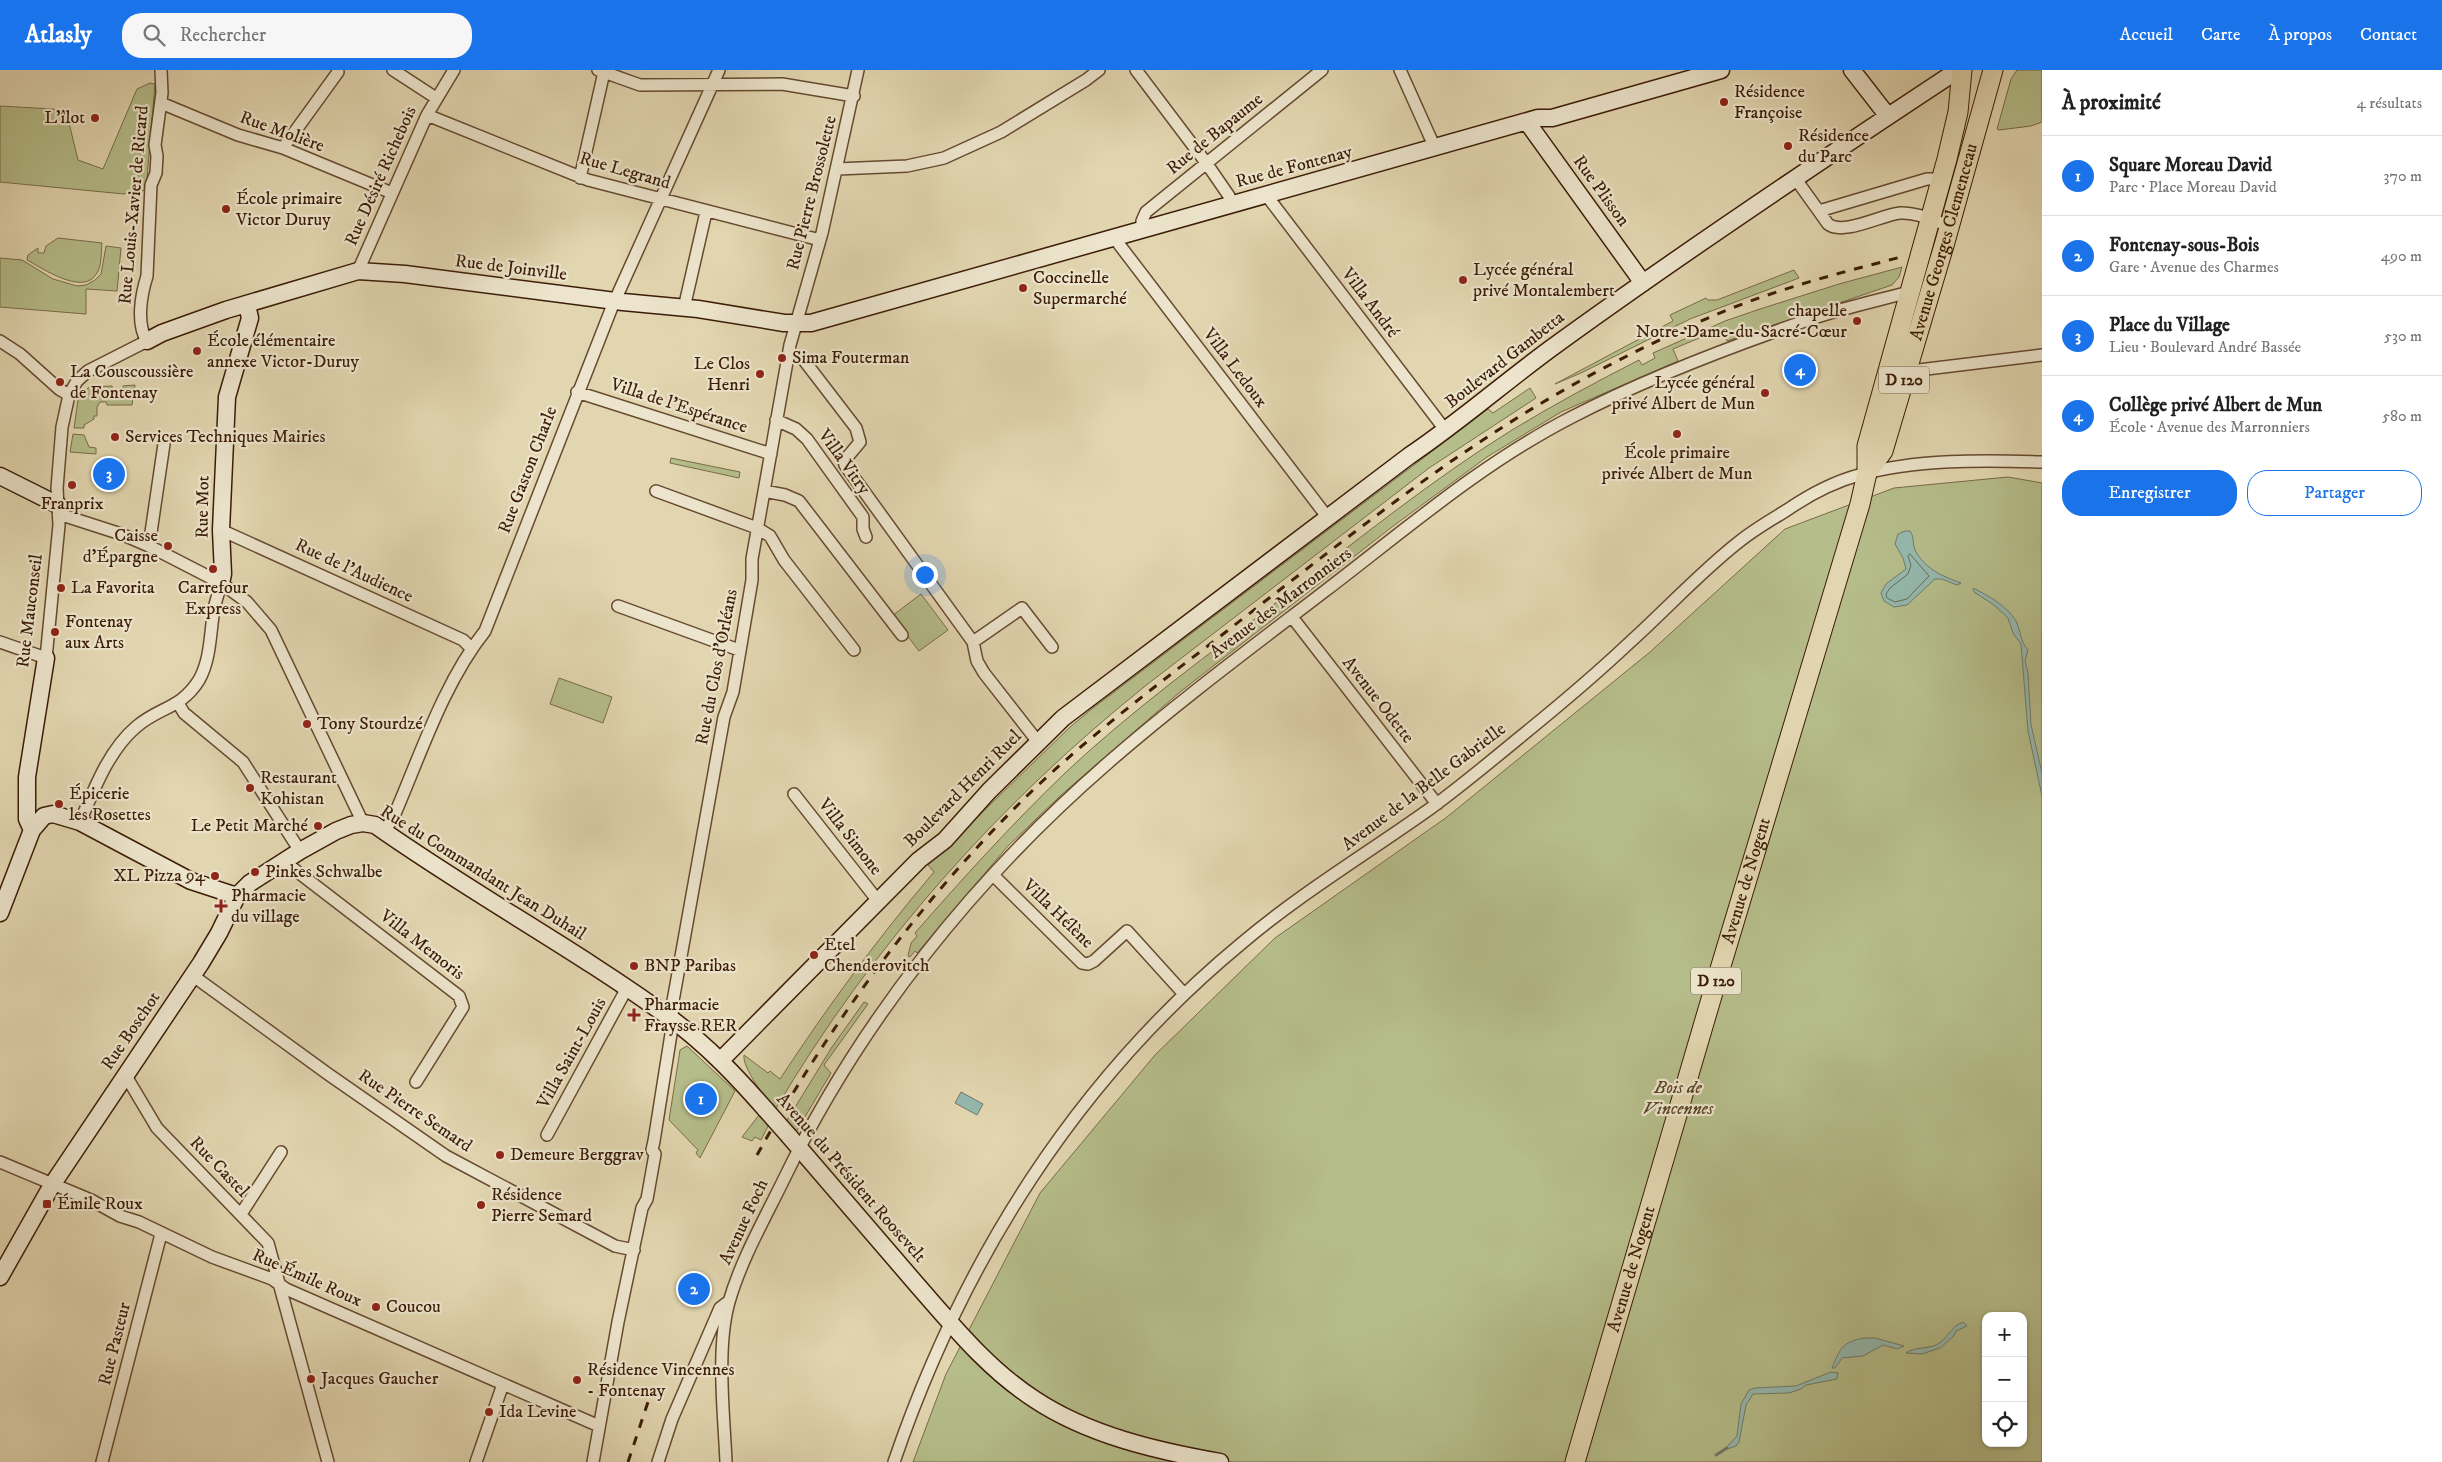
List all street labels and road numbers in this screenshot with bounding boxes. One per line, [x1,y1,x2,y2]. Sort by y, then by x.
street label: Rue de Bapaume [1162,88,1268,180]
street label: Rue Désiré Richebois [340,103,422,249]
street label: Rue Louis-Xavier de Ricard [114,105,154,305]
street label: Rue Molière [237,107,327,157]
street label: Rue Pierre Brossolette [782,113,842,273]
street label: Rue de Fontenay [1233,141,1355,193]
street label: Avenue Georges Clemenceau [1905,141,1983,343]
street label: Rue Legrand [577,147,673,195]
street label: Rue Plisson [1568,151,1635,231]
street label: Rue de Joinville [454,250,568,286]
street label: Villa André [1336,263,1404,343]
street label: Boulevard Gambetta [1441,306,1569,413]
street label: Villa Ledoux [1197,323,1272,412]
road number: D 120 [1879,366,1929,394]
street label: Villa de l'Espérance [607,373,750,439]
street label: Rue Gaston Charle [494,403,562,537]
street label: Villa Vitry [812,424,875,499]
street label: Rue Mot [191,475,215,539]
street label: Rue de l'Audience [292,534,416,608]
street label: Avenue des Marronniers [1206,542,1356,664]
street label: Rue Mauconseil [12,552,48,669]
street label: Rue du Clos d'Orléans [691,587,743,747]
street label: Avenue Odette [1337,652,1419,748]
street label: Avenue de la Belle Gabrielle [1338,718,1510,856]
street label: Boulevard Henri Ruel [900,725,1027,852]
street label: Villa Simone [813,793,887,880]
street label: Rue du Commandant Jean Duhail [376,801,590,946]
street label: Avenue de Nogent [1717,815,1776,946]
street label: Villa Hélène [1017,874,1098,953]
street label: Villa Memoris [374,905,469,985]
road number: D 120 [1691,968,1741,994]
street label: Rue Boschot [97,987,165,1074]
street label: Villa Saint-Louis [532,994,612,1113]
street label: Rue Pierre Semard [354,1065,476,1157]
street label: Avenue du Président Roosevelt [771,1089,931,1267]
street label: Rue Castel [185,1132,254,1202]
street label: Avenue Foch [715,1175,774,1268]
street label: Avenue de Nogent [1603,1203,1661,1335]
street label: Rue Émile Roux [249,1244,365,1312]
street label: Rue Pasteur [94,1300,136,1388]

